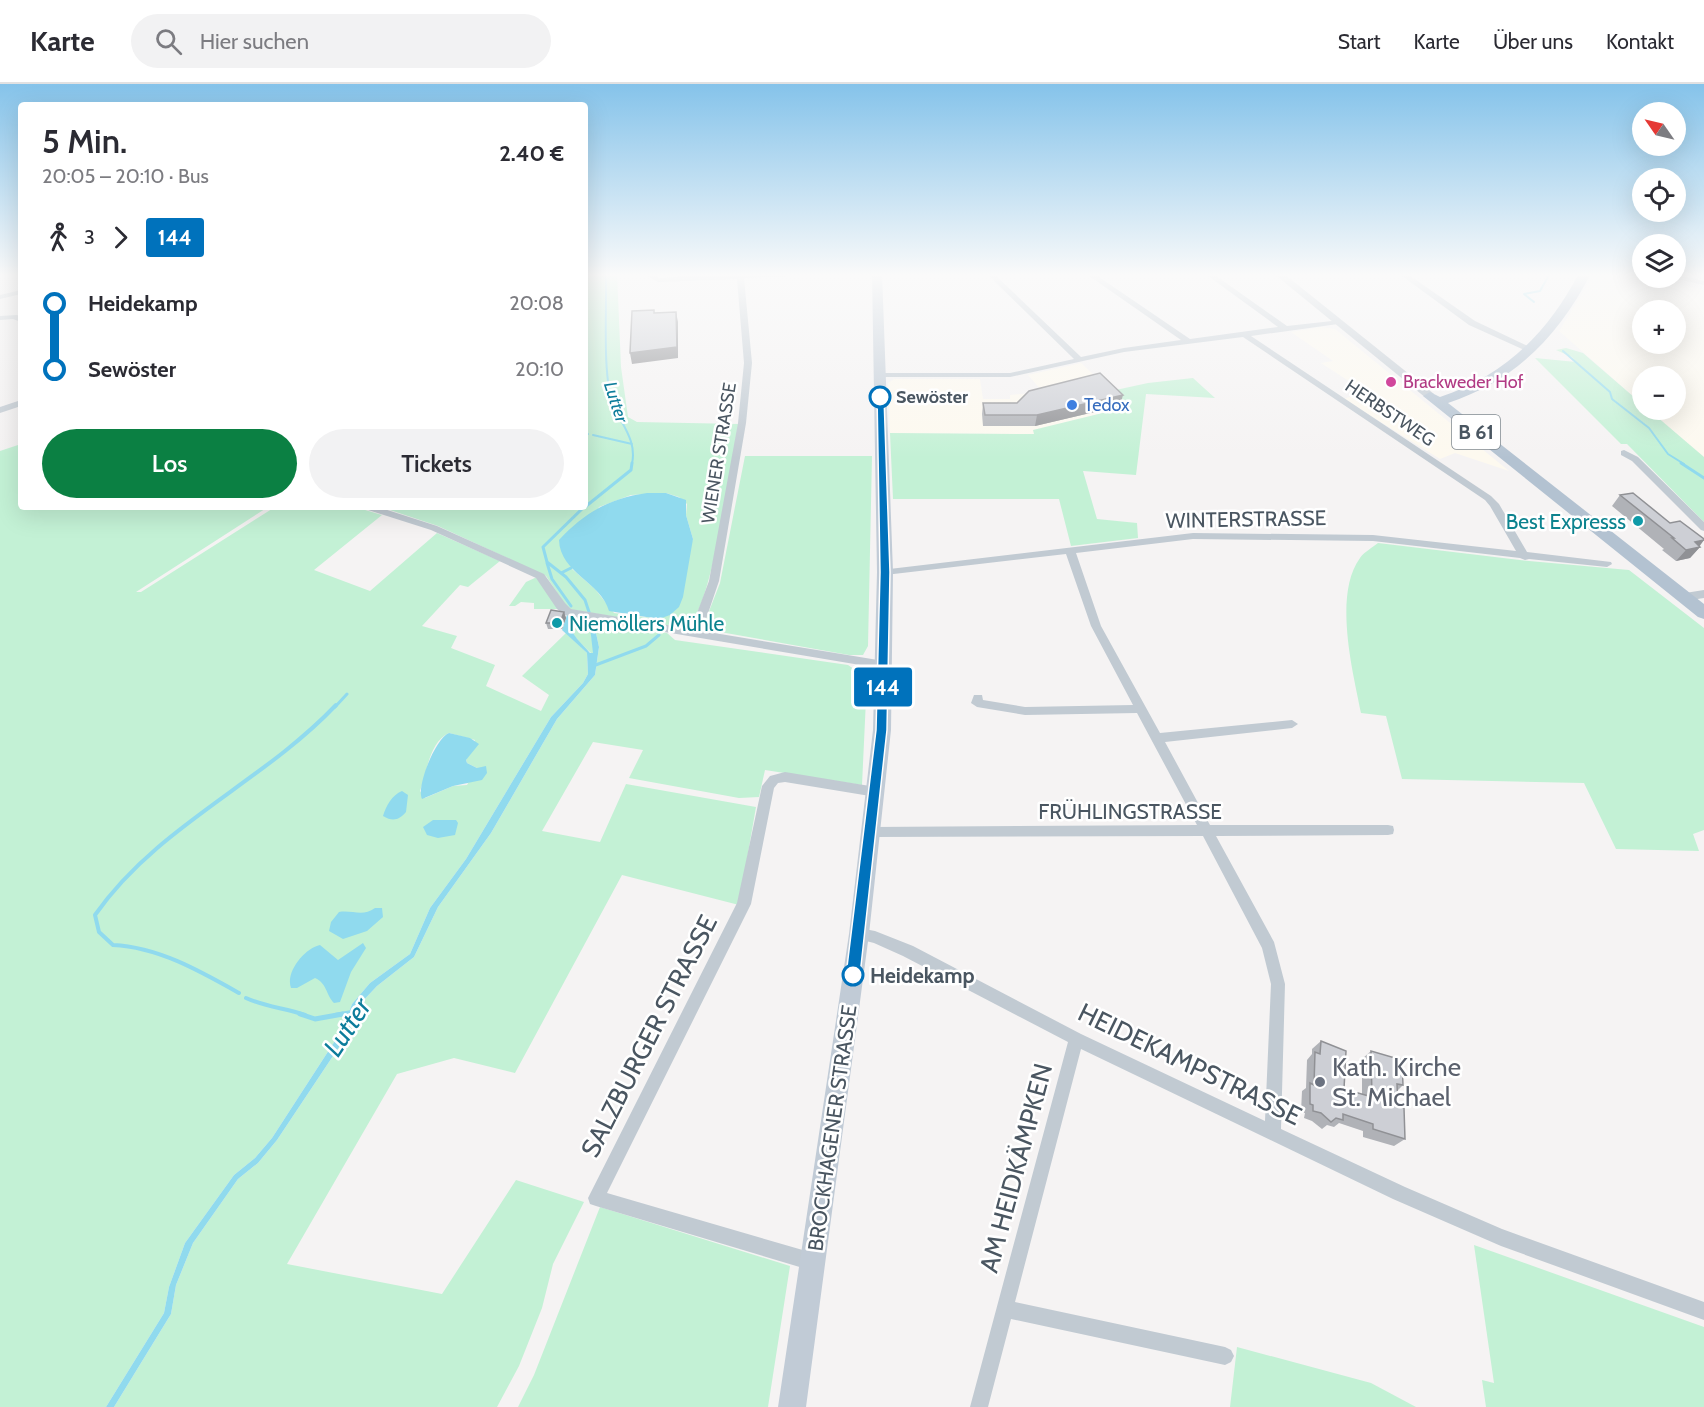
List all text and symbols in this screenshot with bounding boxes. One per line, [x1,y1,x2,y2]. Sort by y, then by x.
search box [131,14,551,68]
text: Karte [30,24,95,58]
icon: search [152,25,185,58]
text: Hier suchen [200,28,309,55]
text: Start [1338,29,1381,54]
text: Karte [1414,29,1460,54]
text: Über uns [1493,29,1573,54]
text: Kontakt [1606,29,1674,54]
north arrow [1632,102,1686,156]
map controls [1632,102,1686,420]
text: 5 Min. [42,121,127,161]
text: 2.40 € [499,140,564,167]
text: 20:05 – 20:10 · Bus [42,164,209,188]
button: locate [1632,168,1686,222]
icon: walk [42,221,75,254]
icon: forward [104,221,137,254]
text: 3 [84,225,95,249]
text: 144 [158,225,192,250]
button: layers [1632,234,1686,288]
text: Heidekamp [88,290,197,317]
text: 20:08 [509,291,564,315]
button: + [1632,300,1686,354]
text: Sewöster [88,356,176,383]
text: 20:10 [515,357,564,381]
button: − [1632,366,1686,420]
place label: Brackweder Hof [1403,371,1523,393]
street label: HERBSTWEG [1341,375,1439,451]
marker: Brackweder Hof [1384,375,1398,389]
water label: Lutter [599,379,633,427]
street label: WIENER STRASSE [697,381,741,525]
marker: Sewöster [869,386,891,408]
place label: Sewöster [896,386,968,408]
place label: Tedox [1084,394,1130,416]
marker: Tedox [1065,398,1079,412]
road number: B 61 [1452,415,1500,449]
button: Los [42,429,297,498]
button: Tickets [309,429,564,498]
street label: WINTERSTRASSE [1165,505,1327,533]
place label: Best Expresss [1506,509,1626,534]
marker: Best Expresss [1631,514,1645,528]
place label: Niemöllers Mühle [569,611,724,636]
marker: Niemöllers Mühle [550,616,564,630]
line badge: 144 [848,668,918,706]
text: 144 [866,675,900,700]
street label: FRÜHLINGSTRASSE [1038,799,1222,824]
street label: SALZBURGER STRASSE [574,910,724,1162]
place label: Heidekamp [870,963,975,988]
marker: Heidekamp [842,964,864,986]
water label: Lutter [316,990,379,1062]
street label: HEIDEKAMPSTRASSE [1073,996,1307,1132]
street label: BROCKHAGENER STRASSE [802,1003,862,1253]
place label: Kath. Kirche St. Michael [1332,1051,1461,1113]
street label: AM HEIDKÄMPKEN [973,1060,1059,1276]
marker: Kath. Kirche St. Michael [1313,1075,1327,1089]

